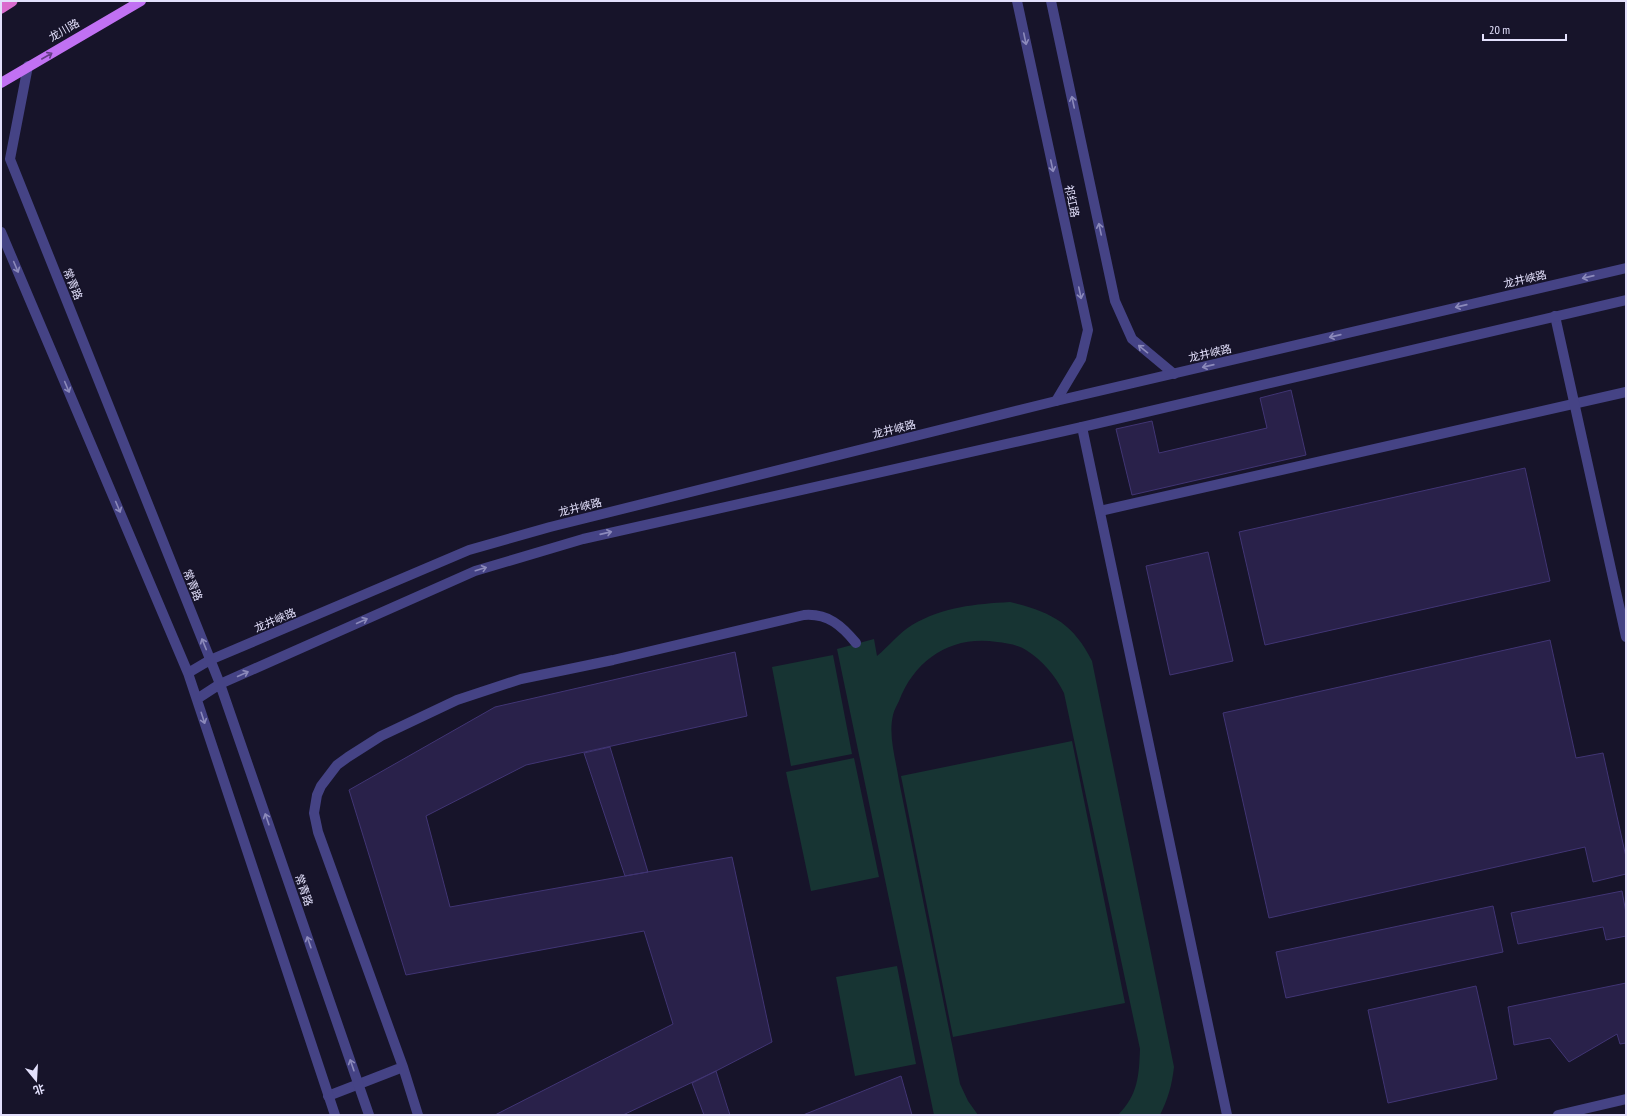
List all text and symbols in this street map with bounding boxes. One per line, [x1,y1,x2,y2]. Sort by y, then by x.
street label: 龙川路 [46,16,82,44]
scale bar [1483,16,1566,42]
text: 20 m [1489,22,1510,37]
one-way arrow [1021,32,1029,45]
one-way arrow [41,51,53,59]
one-way arrow [1069,96,1077,109]
one-way arrow [1049,159,1057,172]
street label: 祁红路 [1062,183,1082,219]
one-way arrow [1096,223,1104,236]
one-way arrow [13,261,20,273]
street label: 常青路 [60,266,86,302]
street label: 龙井峡路 [1502,267,1548,291]
one-way arrow [1582,273,1595,281]
one-way arrow [1076,286,1084,299]
one-way arrow [1455,303,1468,311]
one-way arrow [1329,333,1342,340]
street label: 龙井峡路 [1187,341,1233,365]
one-way arrow [1138,345,1149,353]
one-way arrow [1202,362,1215,370]
one-way arrow [64,381,71,393]
street label: 龙井峡路 [871,417,917,441]
street label: 龙井峡路 [557,495,603,519]
one-way arrow [114,500,122,512]
one-way arrow [599,529,612,537]
one-way arrow [474,565,487,572]
street label: 常青路 [180,567,206,603]
street label: 龙井峡路 [252,605,298,635]
one-way arrow [355,617,367,624]
one-way arrow [200,639,207,651]
one-way arrow [237,670,249,677]
one-way arrow [200,712,207,725]
one-way arrow [262,814,270,826]
street label: 常青路 [292,872,316,908]
one-way arrow [305,936,313,948]
one-way arrow [348,1059,356,1071]
north arrow [16,1060,56,1100]
text: 北 [32,1081,46,1098]

